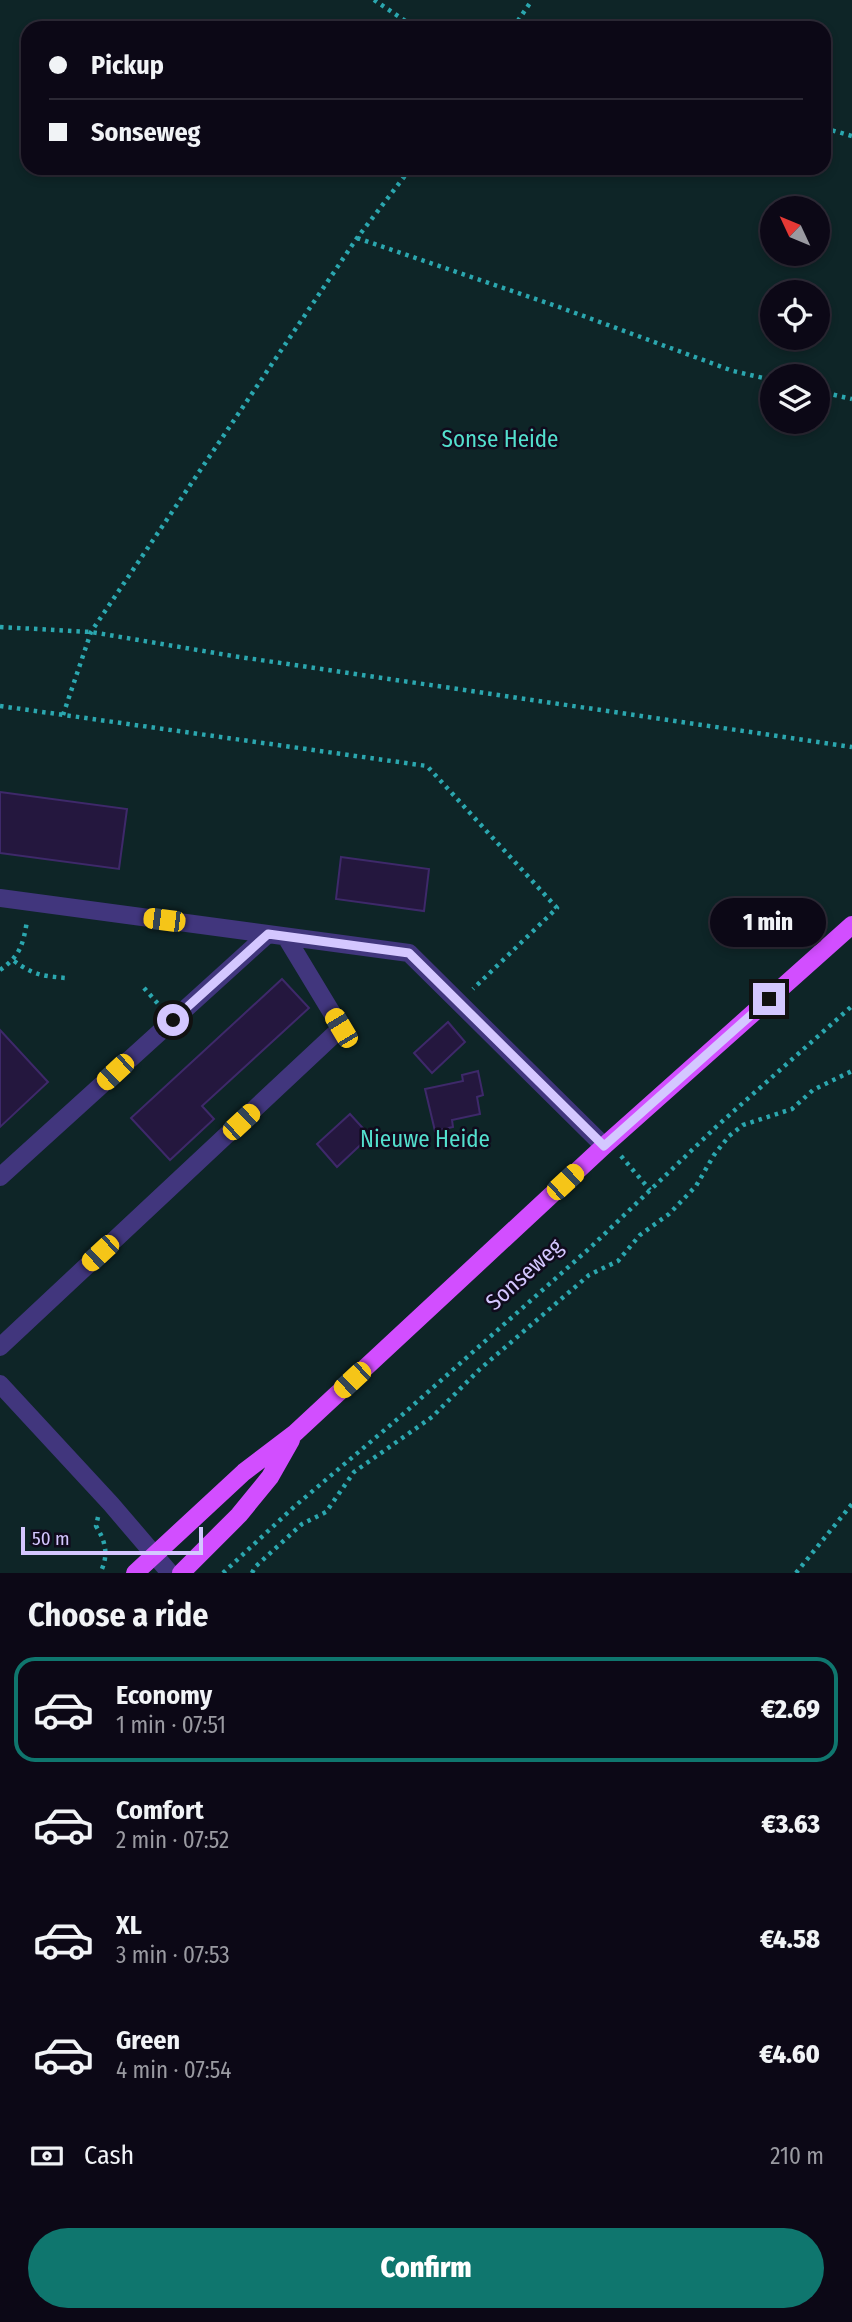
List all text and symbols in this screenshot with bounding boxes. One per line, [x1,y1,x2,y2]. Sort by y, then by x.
text: Pickup [91,50,164,81]
text: Sonseweg [91,117,201,148]
north arrow [760,196,830,266]
map controls [760,196,830,434]
button: locate [760,280,830,350]
button: layers [760,364,830,434]
park label: Sonse Heide [441,425,559,453]
callout: 1 min [711,898,827,946]
car [142,907,187,933]
text: 1 min [743,908,793,936]
route end [753,983,785,1015]
route start [157,1004,189,1036]
car [322,1005,361,1051]
car [93,1050,138,1094]
car [219,1100,264,1144]
park label: Nieuwe Heide [360,1125,490,1153]
car [543,1160,588,1204]
car [78,1231,123,1275]
street label: Sonseweg [480,1232,568,1316]
car [330,1358,375,1402]
scale bar [21,1524,203,1556]
text: 50 m [32,1527,70,1550]
text: Choose a ride [28,1596,209,1634]
icon: car [32,1678,95,1741]
text: Economy [116,1680,212,1711]
text: €2.69 [761,1694,820,1725]
text: 1 min · 07:51 [116,1711,226,1739]
icon: car [32,1793,95,1856]
text: Comfort [116,1795,204,1826]
text: €3.63 [762,1809,820,1840]
text: 2 min · 07:52 [116,1826,229,1854]
icon: car [32,1908,95,1971]
text: XL [116,1910,142,1941]
text: €4.58 [760,1924,820,1955]
text: 3 min · 07:53 [116,1941,230,1969]
icon: car [32,2023,95,2086]
text: Green [116,2025,180,2056]
text: €4.60 [759,2039,820,2070]
text: 4 min · 07:54 [116,2056,231,2084]
icon: cash [28,2137,66,2175]
text: Cash [84,2140,134,2171]
text: 210 m [770,2142,824,2170]
button: Confirm [28,2228,824,2308]

